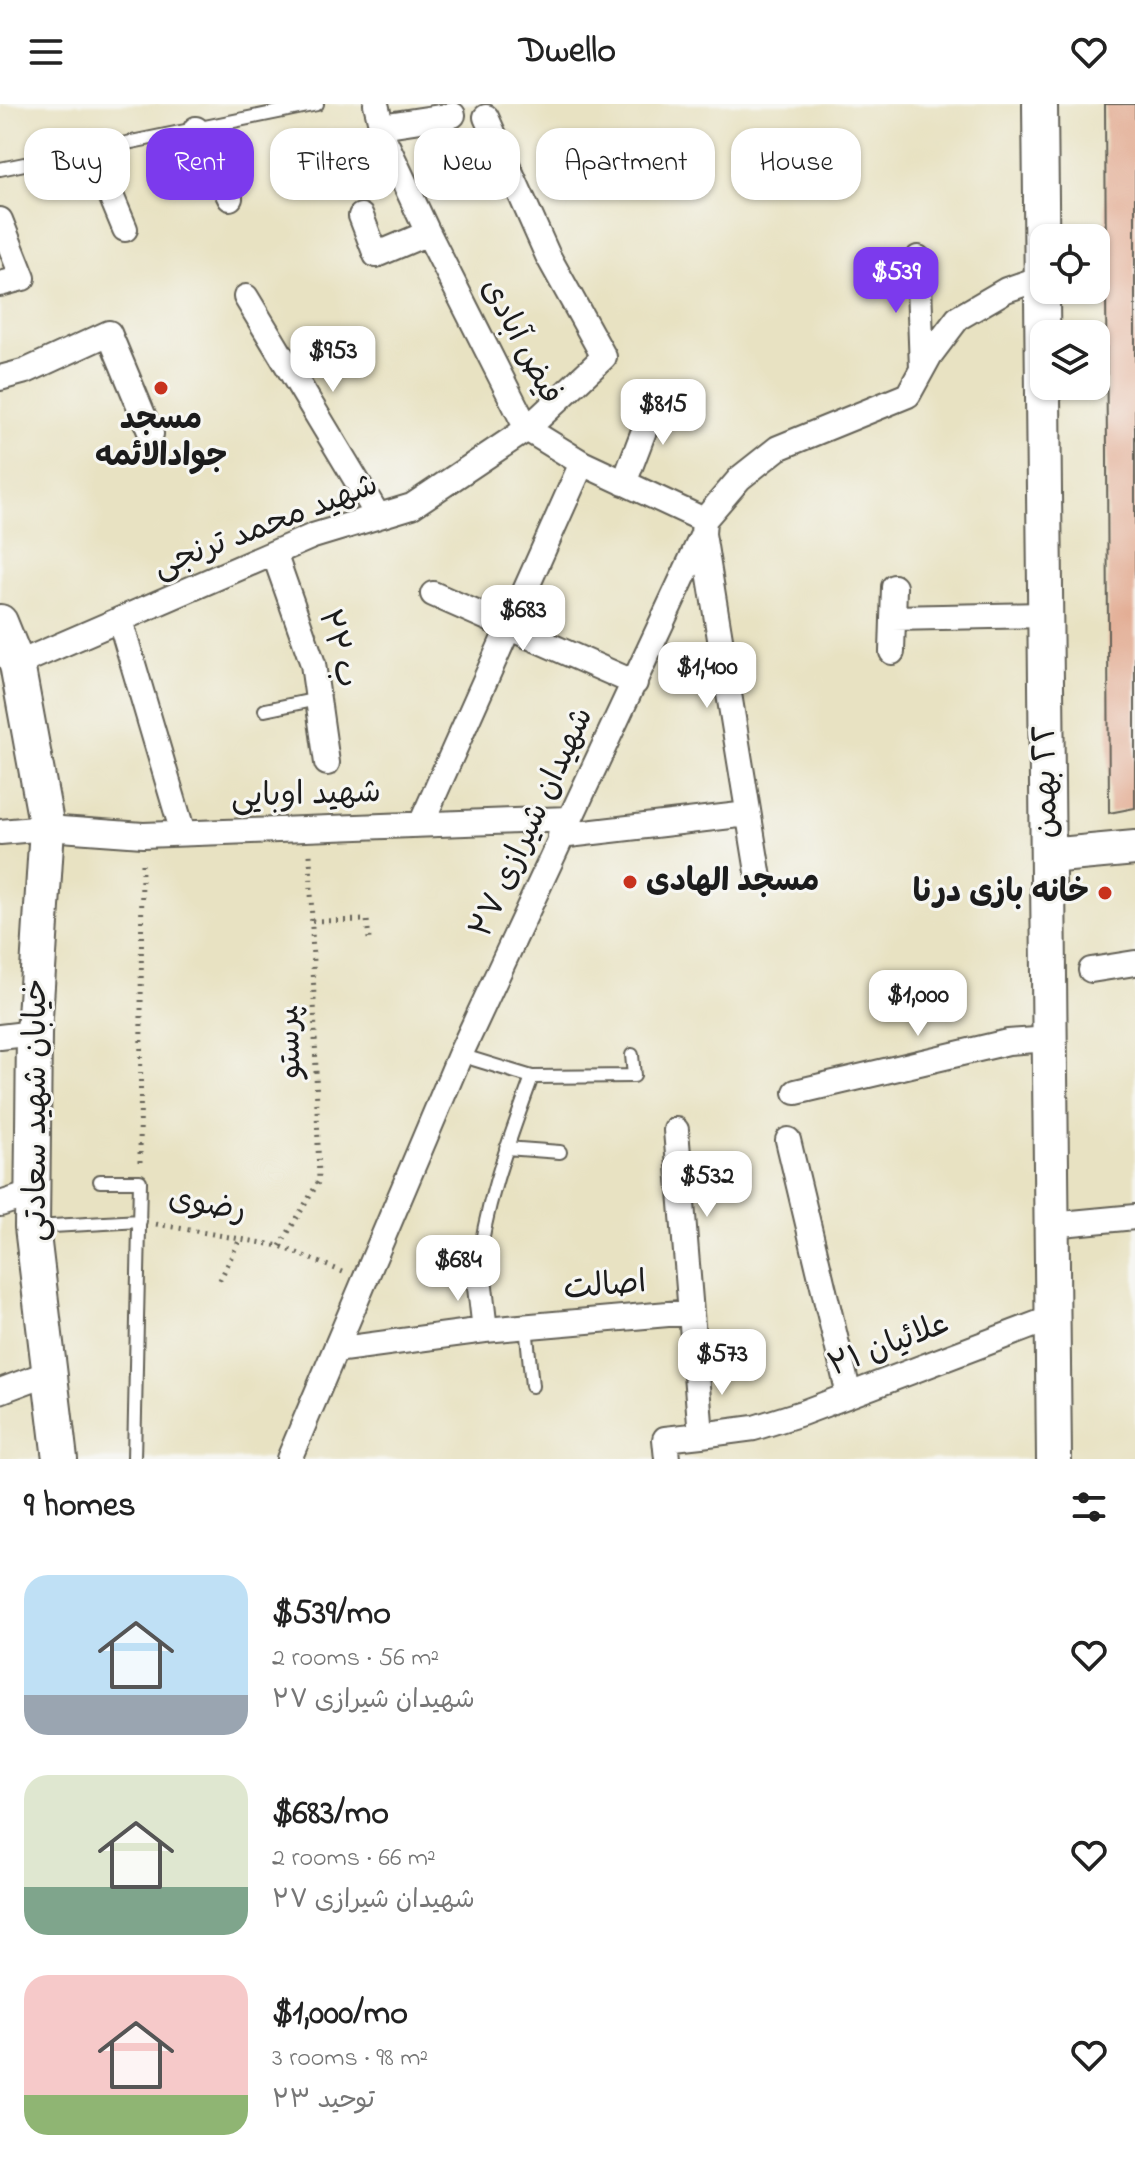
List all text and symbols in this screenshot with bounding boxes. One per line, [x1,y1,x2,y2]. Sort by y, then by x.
text: Dwello [519,26,616,79]
icon: menu [24,30,68,74]
icon: heart [1067,30,1111,74]
chip: Buy [24,128,130,200]
chip: Rent [146,128,254,200]
chip: Filters [270,128,398,200]
chip: New [414,128,520,200]
chip: Apartment [536,128,715,200]
chip: House [731,128,861,200]
map controls [1030,224,1110,400]
button: locate [1030,224,1110,304]
pin: $539 [849,247,943,315]
text: $539 [871,254,921,292]
street label: فیض آبادی [467,270,573,414]
button: layers [1030,320,1110,400]
pin: $953 [286,326,380,394]
text: $953 [308,333,358,371]
marker: مسجد جوادالائمه [152,379,170,397]
pin: $815 [616,379,710,447]
text: $815 [639,386,687,424]
place label: مسجد جوادالائمه [95,397,227,481]
street label: شهید محمد ترنجی [147,463,385,591]
pin: $683 [476,585,570,653]
text: $683 [499,592,547,630]
street label: ب ۲۲ [304,605,370,693]
pin: $1,400 [642,642,772,710]
text: $1,400 [676,649,738,687]
street label: شهیدان شیرازی ۲۷ [459,700,607,946]
street label: ٢٢ بهمن [1023,723,1071,839]
street label: شهید اوبایی [230,770,382,822]
place label: مسجد الهادی [646,859,819,906]
place label: خانه بازی درنا [913,870,1089,917]
marker: مسجد الهادی [621,873,639,891]
marker: خانه بازی درنا [1096,884,1114,902]
pin: $1,000 [853,970,983,1038]
text: $1,000 [887,977,949,1015]
street label: خیابان شهید سعادتی [14,979,61,1241]
street label: ‍‍‍‍‍پرستو [266,1005,316,1082]
pin: $532 [660,1151,754,1219]
text: $532 [680,1158,734,1196]
street label: رضوی [164,1176,250,1236]
pin: $684 [411,1235,505,1303]
text: $684 [434,1242,482,1280]
street label: اصالت [562,1260,648,1314]
street label: علائیان ۲۱ [822,1301,956,1391]
pin: $573 [675,1329,769,1397]
text: $573 [696,1336,748,1374]
text: 9 homes [24,1482,136,1532]
icon: filters [1067,1485,1111,1529]
text: $539/mo [272,1590,391,1640]
icon: home [88,1607,184,1703]
icon: heart [1067,1633,1111,1677]
text: 2 rooms · 56 m² [272,1640,439,1678]
text: شهیدان شیرازی ۲۷ [272,1682,475,1720]
text: $683/mo [272,1790,389,1840]
icon: home [88,1807,184,1903]
icon: heart [1067,1833,1111,1877]
text: 2 rooms · 66 m² [272,1840,436,1878]
text: شهیدان شیرازی ۲۷ [272,1882,475,1920]
text: $1,000/mo [272,1990,408,2040]
icon: home [88,2007,184,2103]
icon: heart [1067,2033,1111,2077]
text: 3 rooms · 98 m² [272,2040,428,2078]
text: توحید ۲۳ [272,2082,375,2120]

